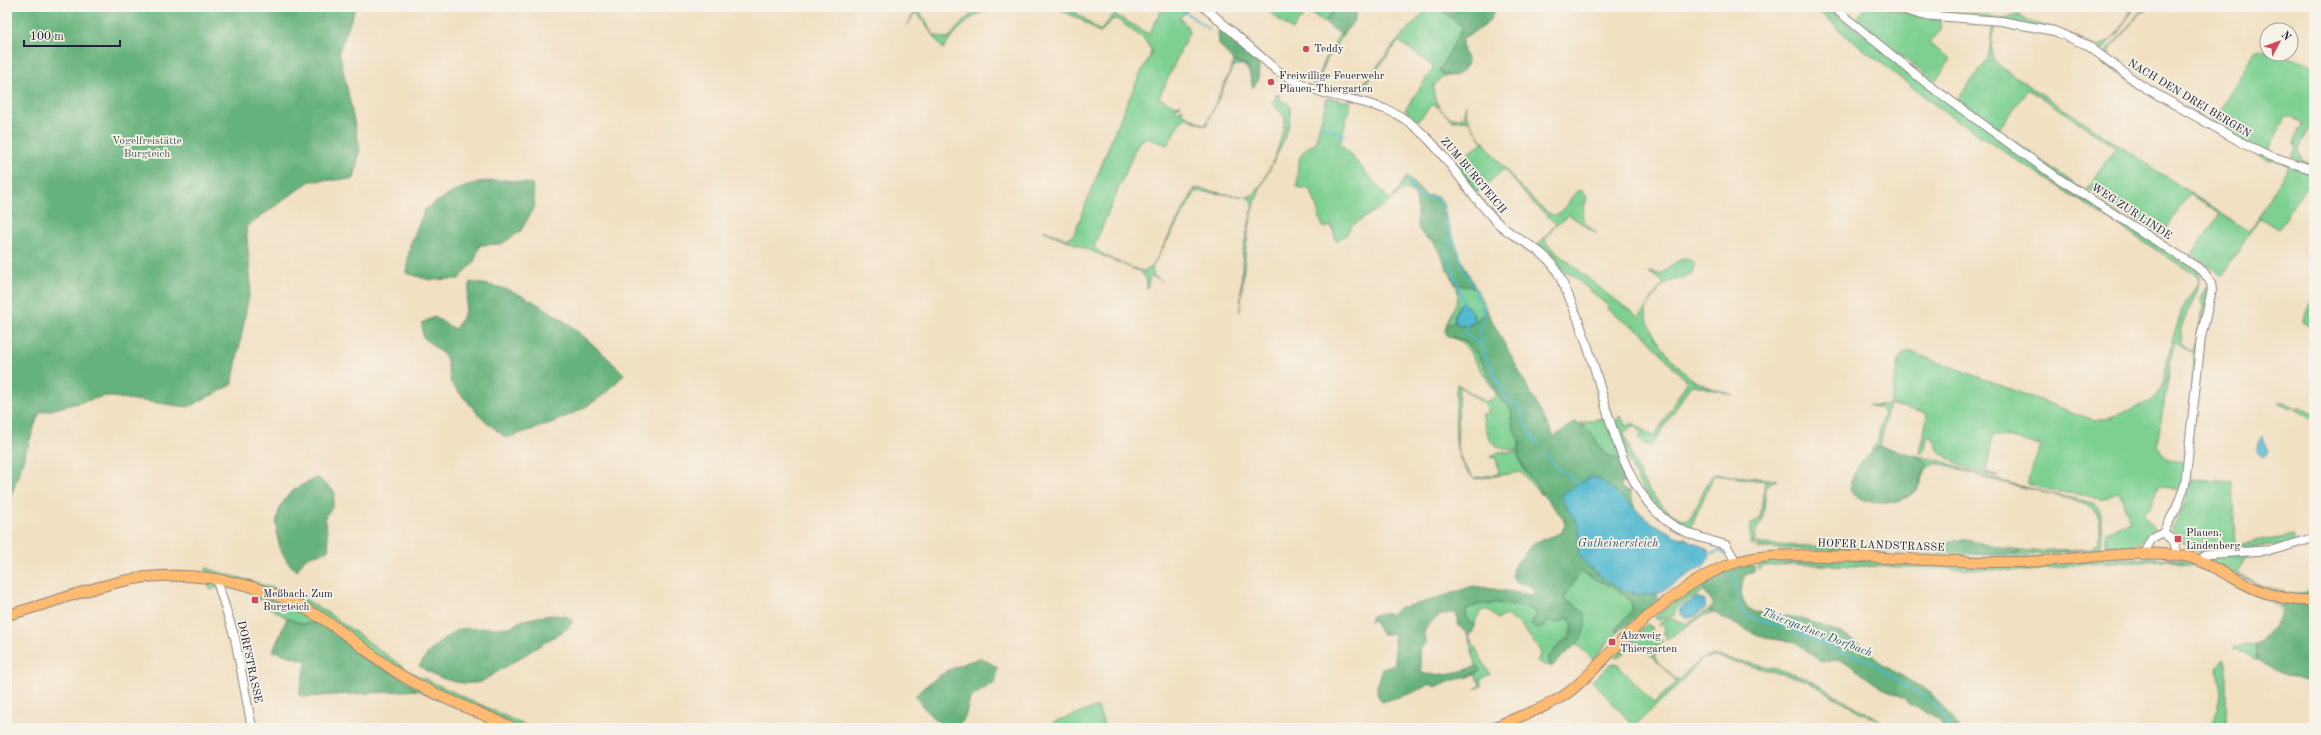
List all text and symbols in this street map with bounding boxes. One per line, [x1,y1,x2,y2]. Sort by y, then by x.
scale bar [24,22,120,48]
north arrow [2259,22,2299,62]
text: N [2279,30,2293,44]
text: 100 m [30,31,64,43]
marker: Teddy [1301,44,1311,54]
place label: Teddy [1314,44,1344,55]
street label: NACH DEN DREI BERGEN [2126,58,2253,140]
place label: Freiwillige Feuerwehr Plauen-Thiergarten [1279,71,1385,95]
marker: Freiwillige Feuerwehr Plauen-Thiergarten [1266,77,1276,87]
park label: Vogelfreistätte Burgteich [112,136,182,160]
street label: ZUM BURGTEICH [1438,136,1508,216]
street label: WEG ZUR LINDE [2089,182,2173,242]
place label: Plauen, Lindenberg [2186,528,2240,552]
marker: Plauen, Lindenberg [2173,534,2183,544]
water label: Gutheinersteich [1578,538,1658,550]
street label: HOFER LANDSTRASSE [1817,538,1945,554]
place label: Meßbach, Zum Burgteich [263,589,333,613]
marker: Meßbach, Zum Burgteich [250,595,260,605]
water label: Thiergartner Dorfbach [1760,606,1874,660]
street label: DORFSTRASSE [235,620,263,704]
place label: Abzweig Thiergarten [1620,631,1677,655]
marker: Abzweig Thiergarten [1607,637,1617,647]

